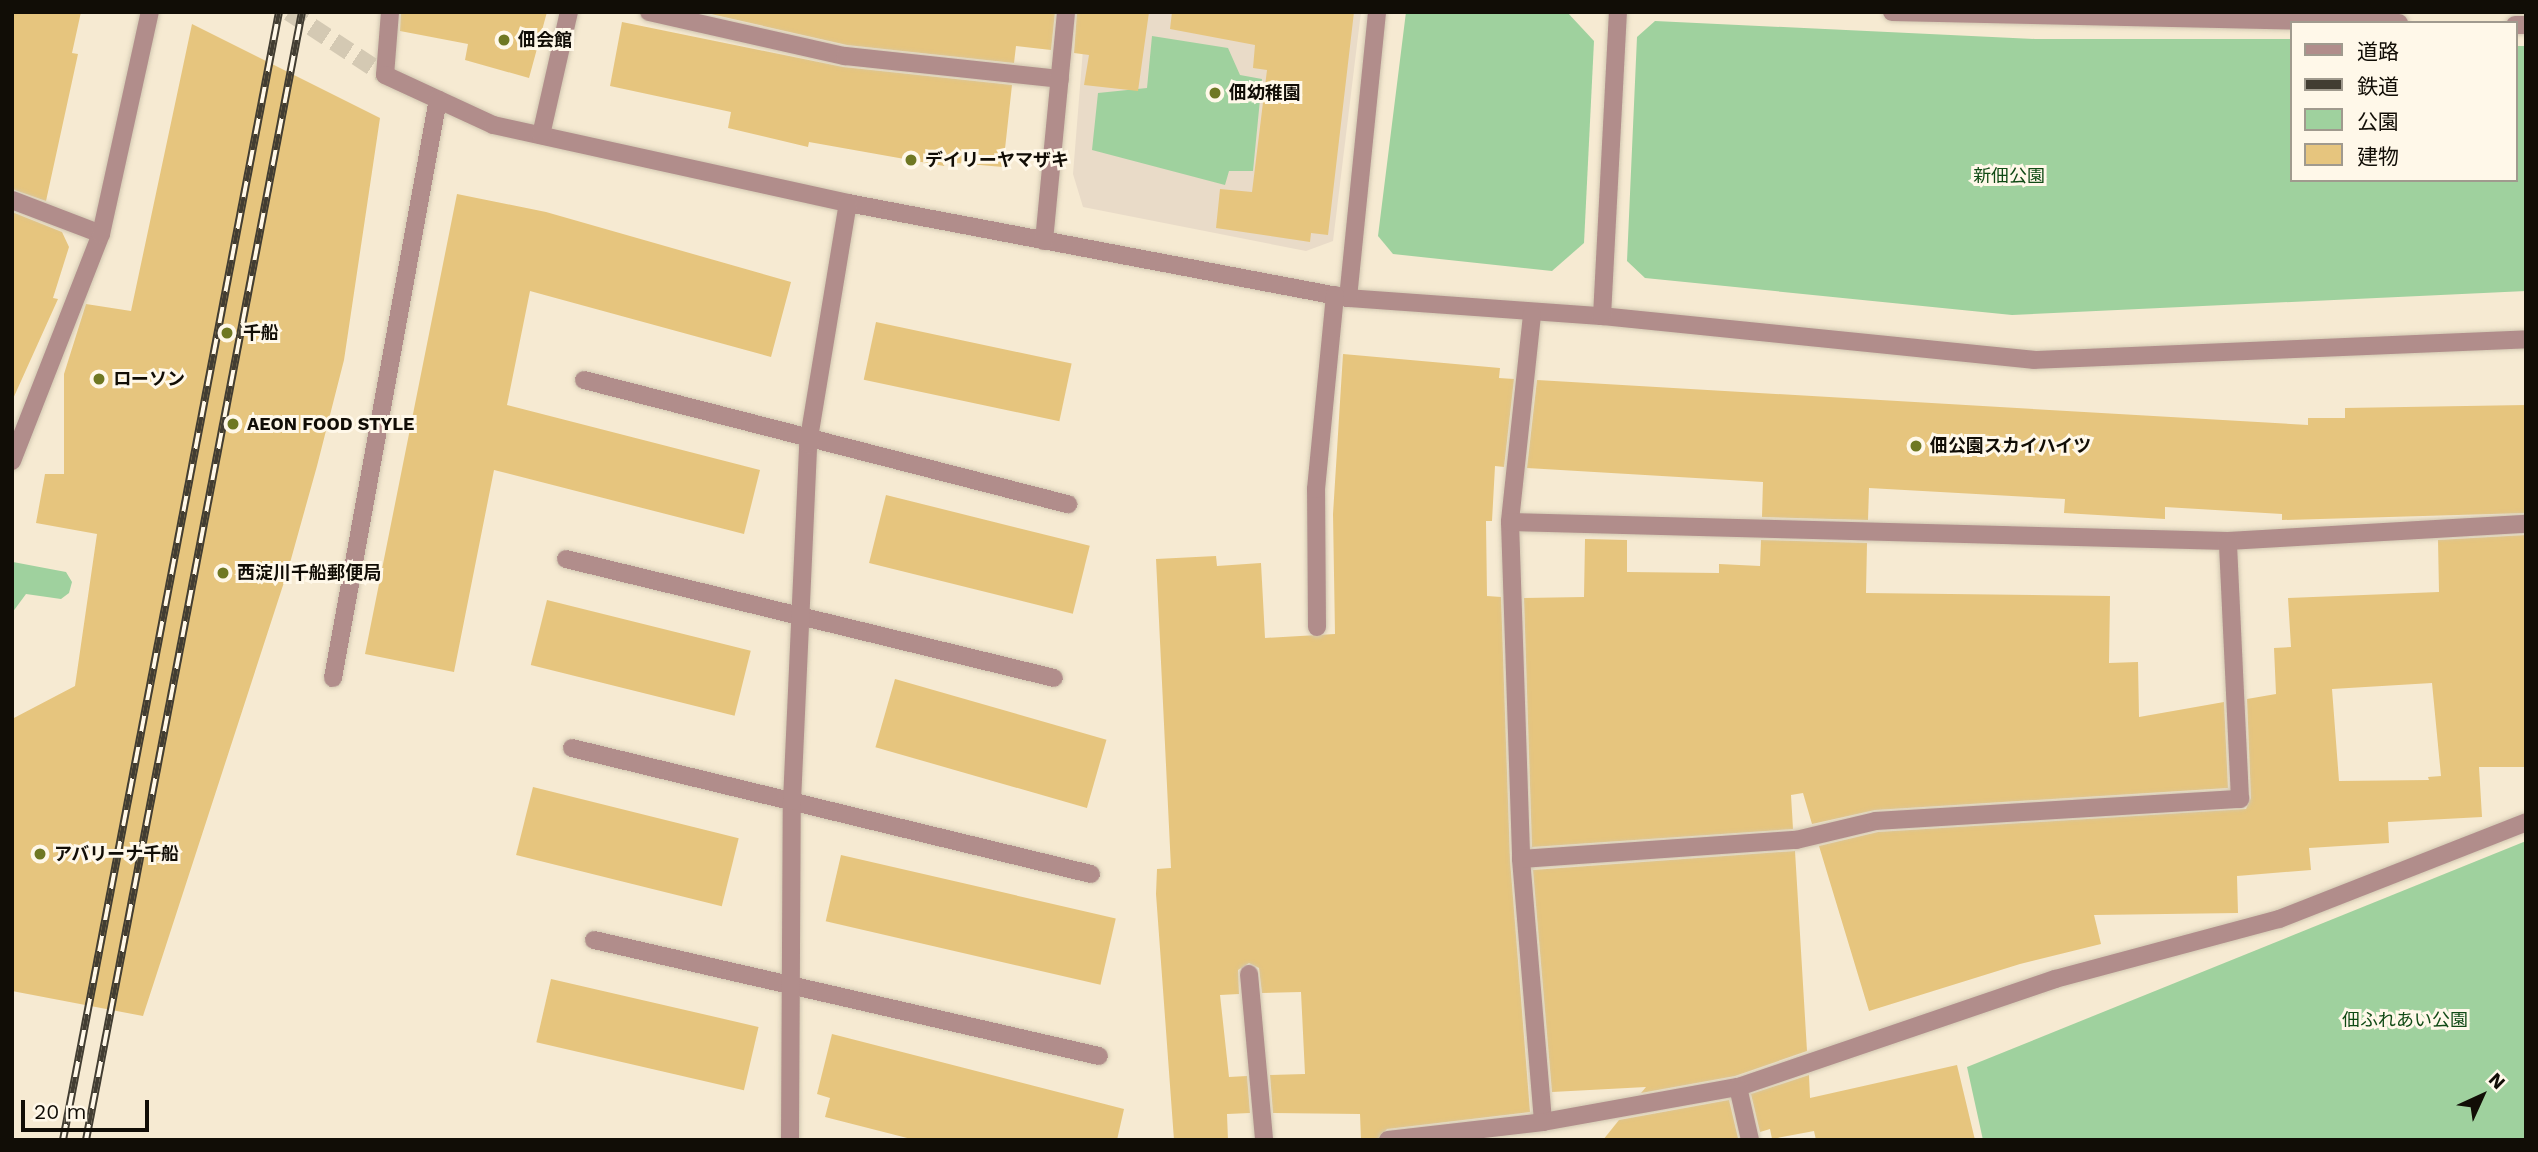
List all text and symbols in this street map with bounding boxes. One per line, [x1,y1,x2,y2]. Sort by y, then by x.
legend [2290,21,2517,182]
place label: 佃会館 [518,29,572,51]
marker: 佃会館 [496,32,512,48]
text: 道路 [2357,39,2399,64]
text: 鉄道 [2357,74,2399,99]
place label: 佃幼稚園 [1229,82,1301,104]
marker: 佃幼稚園 [1207,85,1223,101]
text: 公園 [2357,109,2399,134]
text: 建物 [2357,144,2399,169]
place label: デイリーヤマザキ [925,149,1069,171]
marker: デイリーヤマザキ [903,152,919,168]
park label: 新佃公園 [1973,165,2045,187]
place label: 千船 [243,322,279,344]
marker: 千船 [217,323,237,343]
place label: ローソン [113,368,185,390]
marker: ローソン [91,371,107,387]
place label: AEON FOOD STYLE [247,413,414,435]
marker: AEON FOOD STYLE [225,416,241,432]
place label: 佃公園スカイハイツ [1930,435,2092,457]
marker: 佃公園スカイハイツ [1908,438,1924,454]
place label: 西淀川千船郵便局 [237,562,381,584]
marker: 西淀川千船郵便局 [215,565,231,581]
place label: アバリーナ千船 [54,843,180,865]
marker: アバリーナ千船 [32,846,48,862]
park label: 佃ふれあい公園 [2342,1009,2468,1031]
north arrow [2447,1061,2517,1131]
text: N [2484,1068,2510,1094]
scale bar [24,1086,152,1130]
text: 20 m [34,1099,86,1124]

